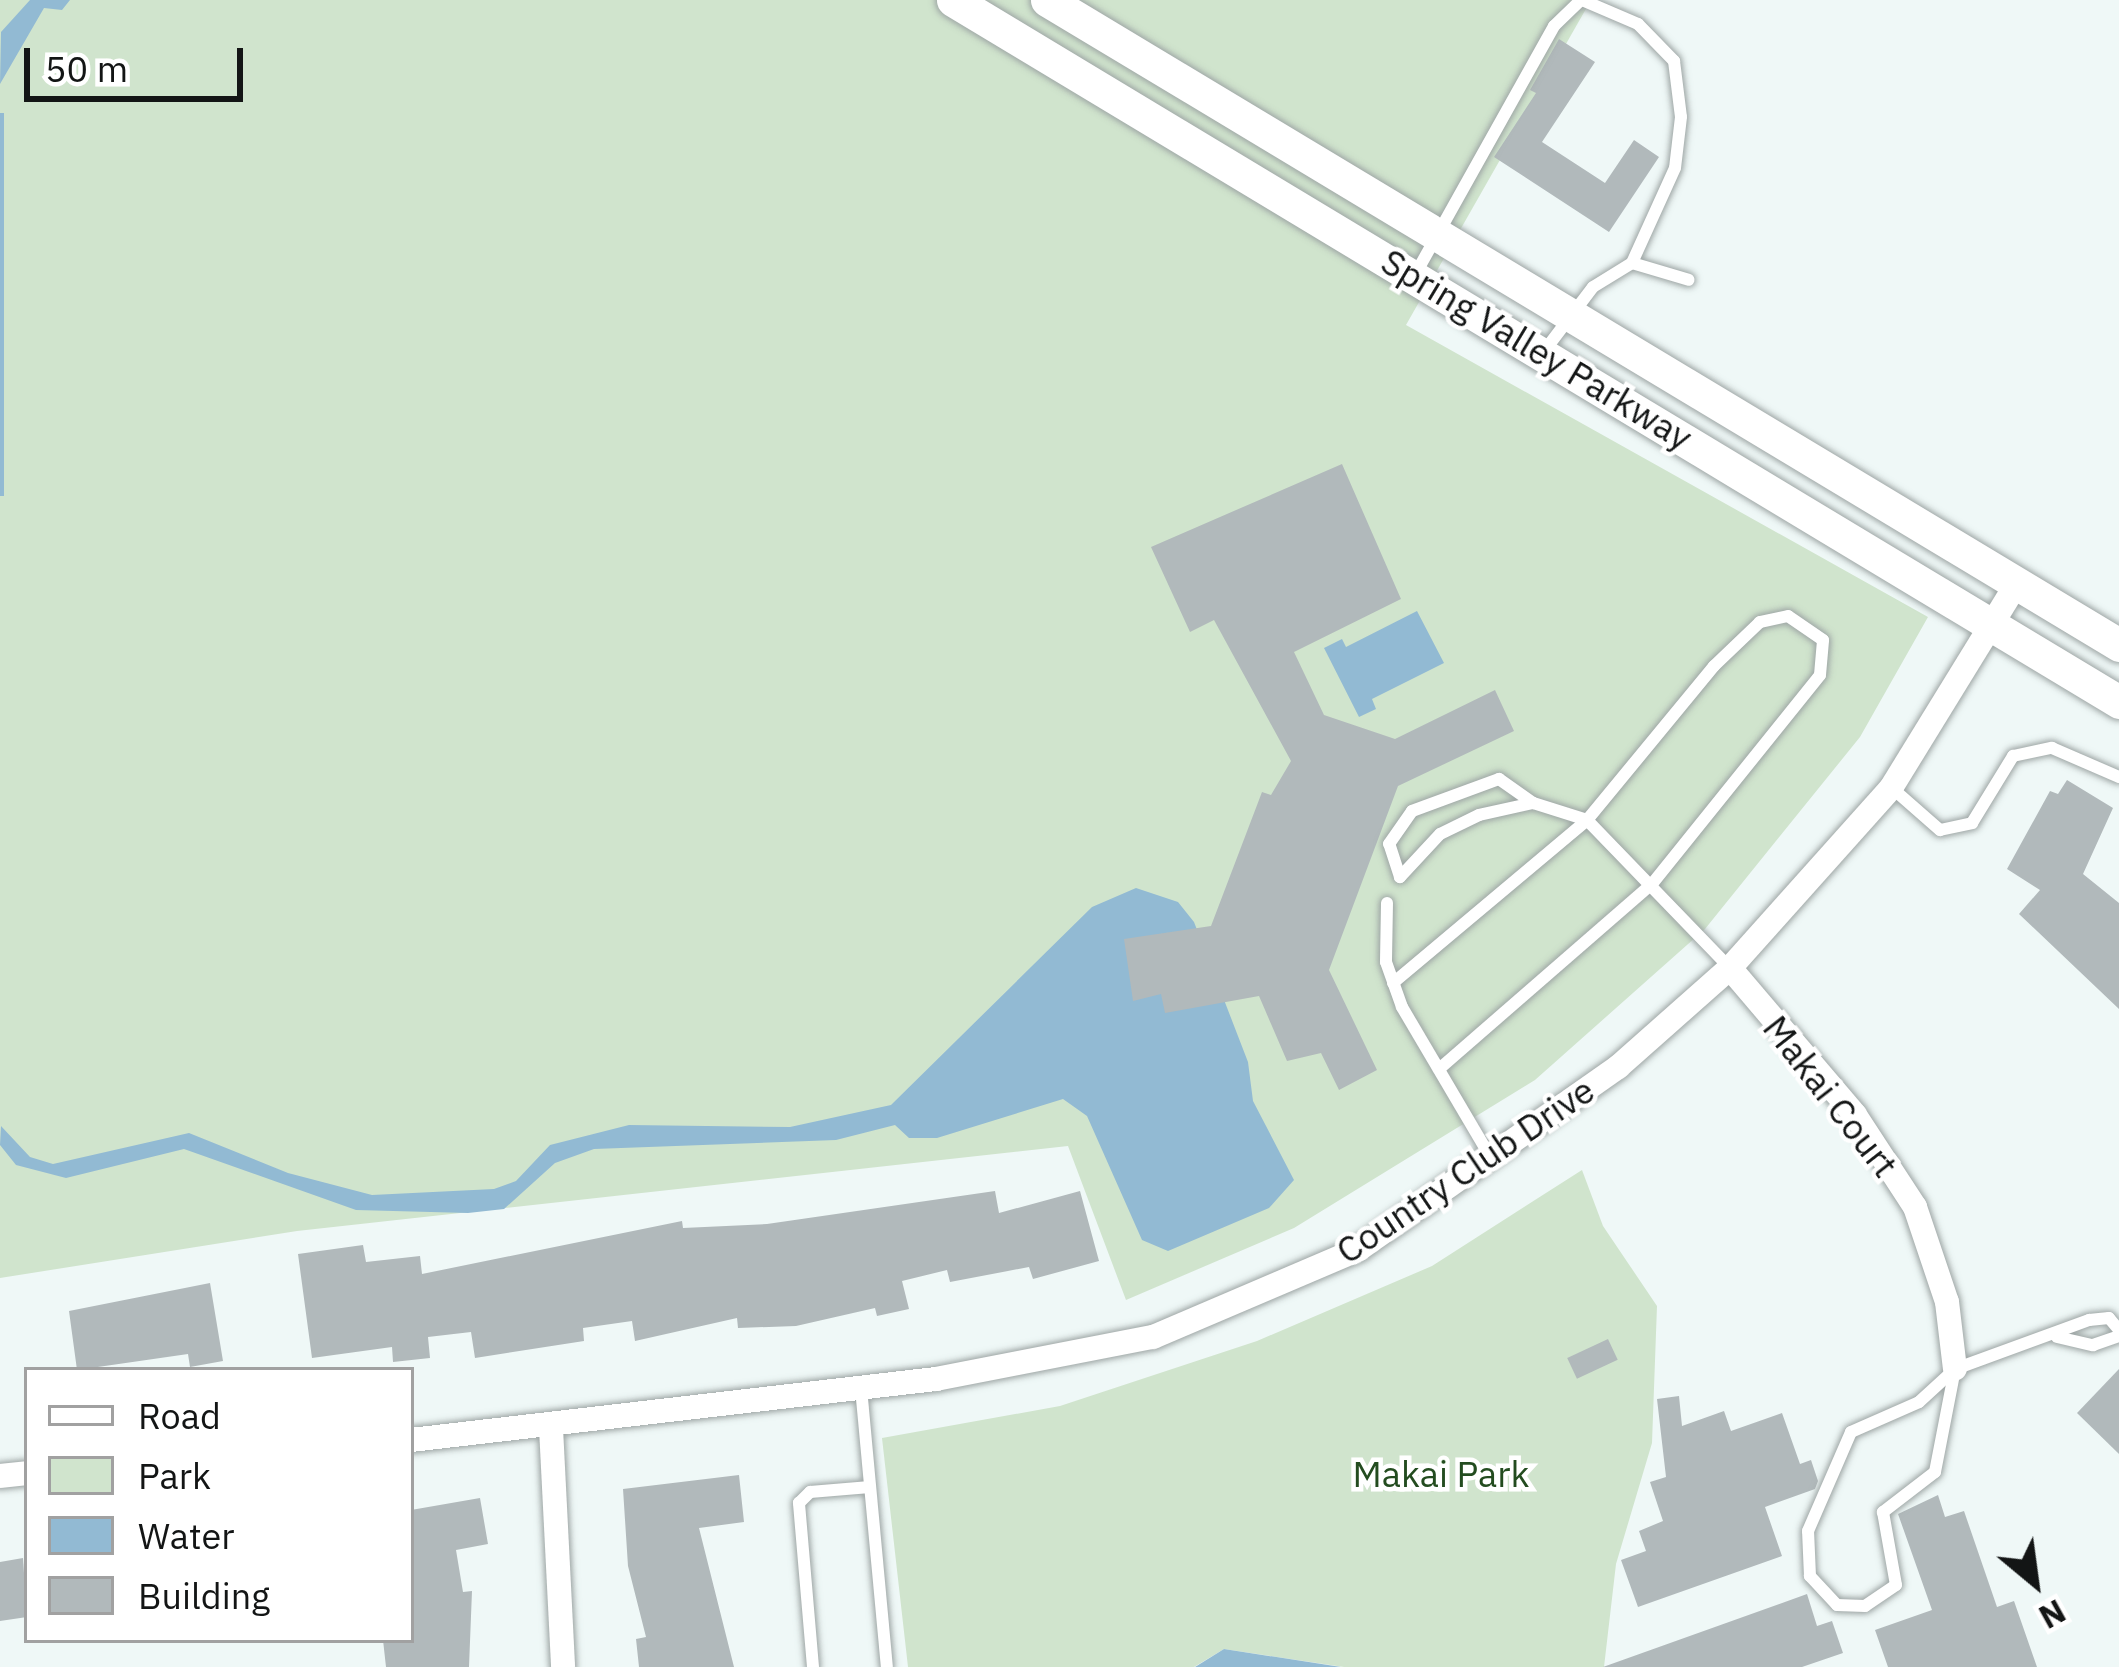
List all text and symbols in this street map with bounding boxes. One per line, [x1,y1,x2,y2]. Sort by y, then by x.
scale bar [30,24,249,98]
text: 50 m [45,45,128,92]
street label: Spring Valley Parkway [1374,239,1700,459]
street label: Makai Court [1755,1007,1907,1185]
street label: Country Club Drive [1328,1068,1602,1272]
legend [24,1367,414,1643]
text: Road [138,1392,221,1439]
text: Park [138,1452,211,1499]
park label: Makai Park [1353,1452,1529,1496]
text: Water [138,1512,234,1559]
north arrow [1975,1523,2095,1643]
text: Building [138,1572,270,1619]
text: N [2032,1590,2074,1640]

